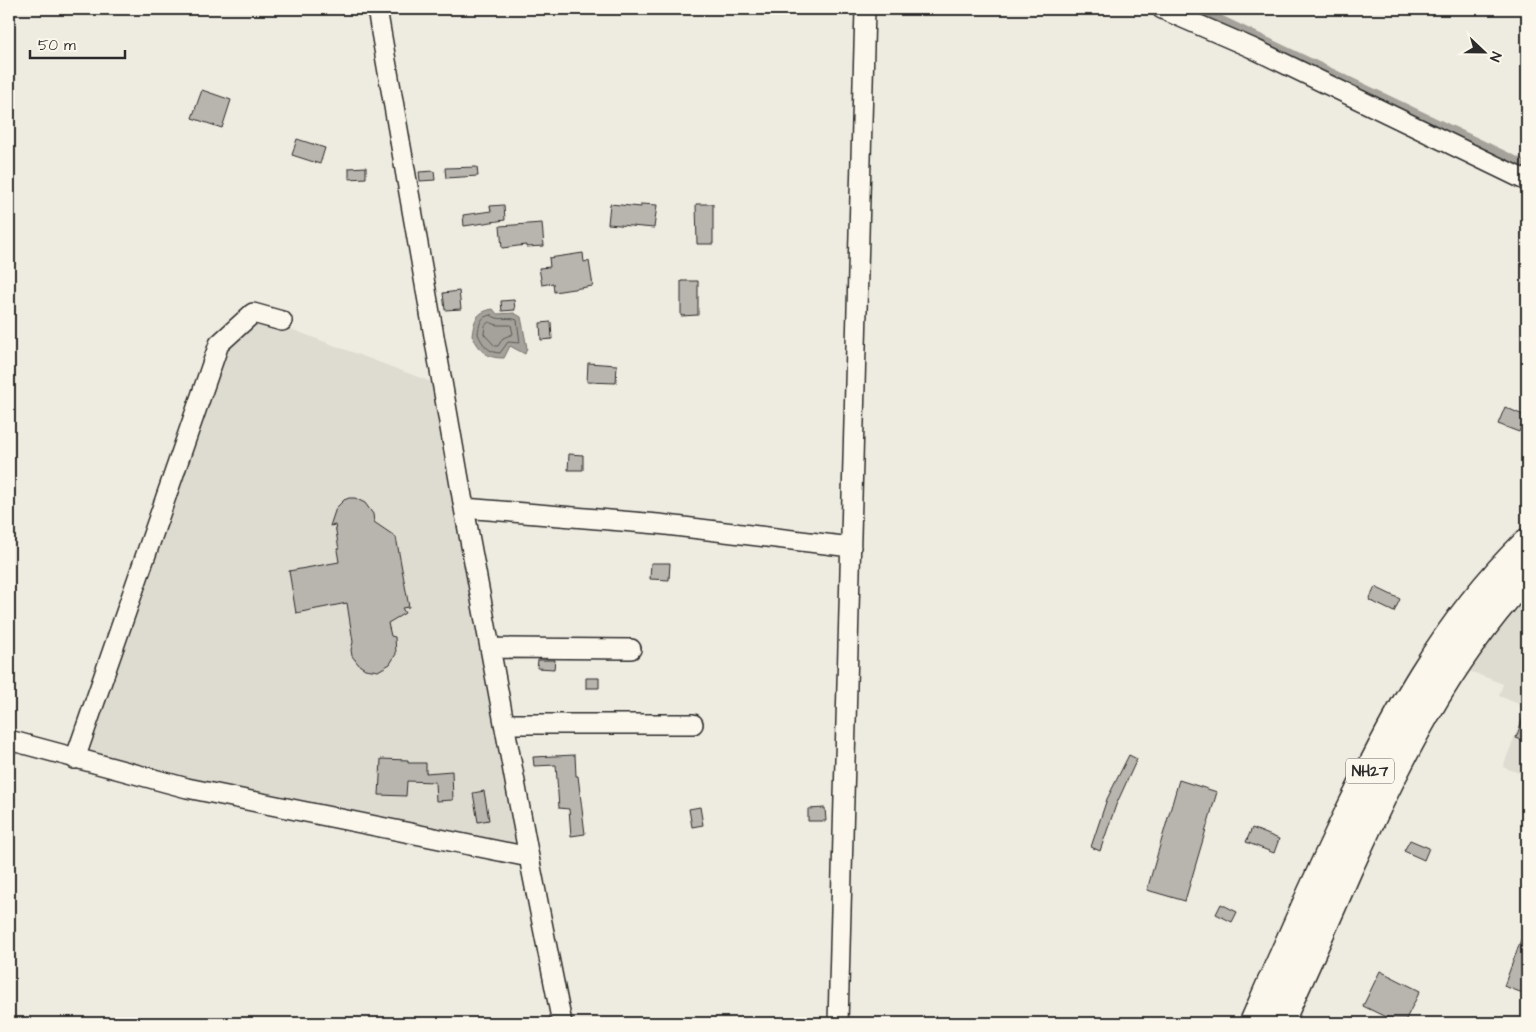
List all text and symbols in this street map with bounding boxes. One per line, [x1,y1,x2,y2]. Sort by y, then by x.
scale bar [30,28,125,60]
north arrow [1458,28,1508,78]
text: 50 m [38,35,76,56]
text: N [1484,49,1506,65]
road number: NH27 [1346,758,1394,784]

